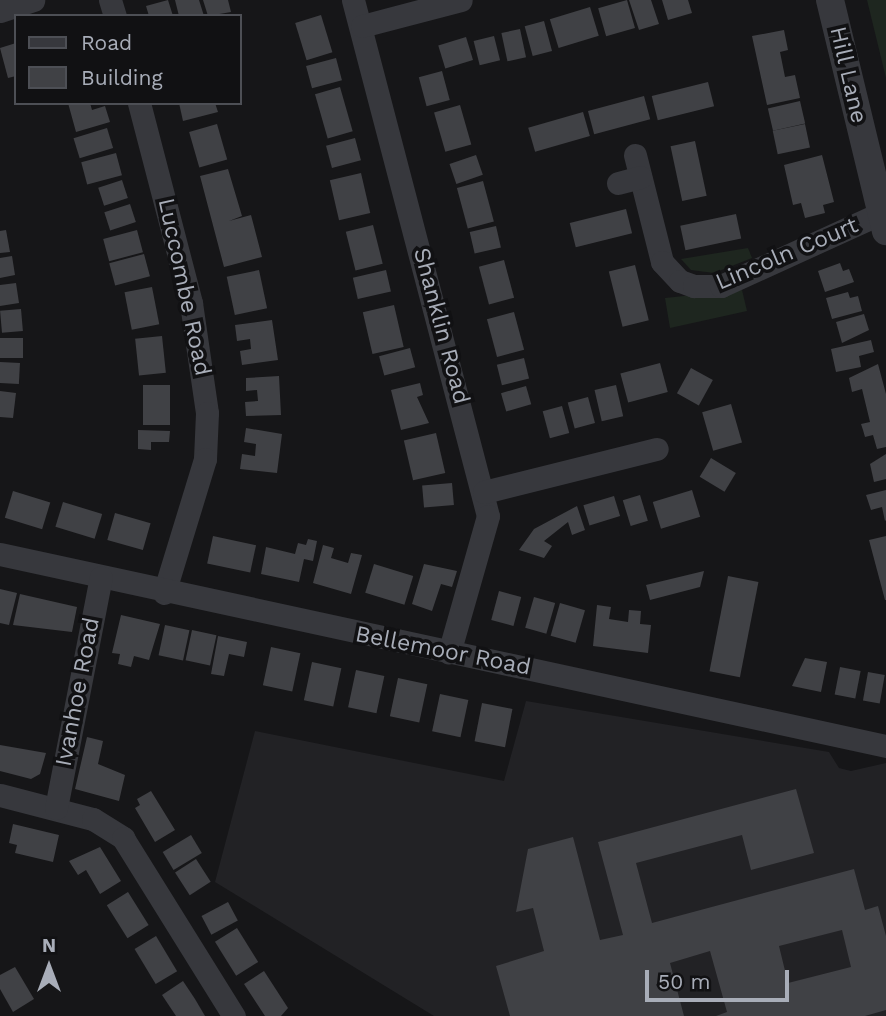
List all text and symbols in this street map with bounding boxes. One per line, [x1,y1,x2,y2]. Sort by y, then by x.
legend [14,14,242,105]
street label: Hill Lane [823,24,873,126]
text: Road [81,30,132,55]
text: Building [81,65,163,90]
street label: Luccombe Road [152,196,216,378]
street label: Lincoln Court [712,212,862,296]
street label: Shanklin Road [407,245,475,407]
street label: Ivanhoe Road [50,615,106,769]
street label: Bellemoor Road [353,620,533,682]
north arrow [14,932,84,1002]
text: N [42,934,56,957]
scale bar [648,956,792,1000]
text: 50 m [658,969,710,994]

